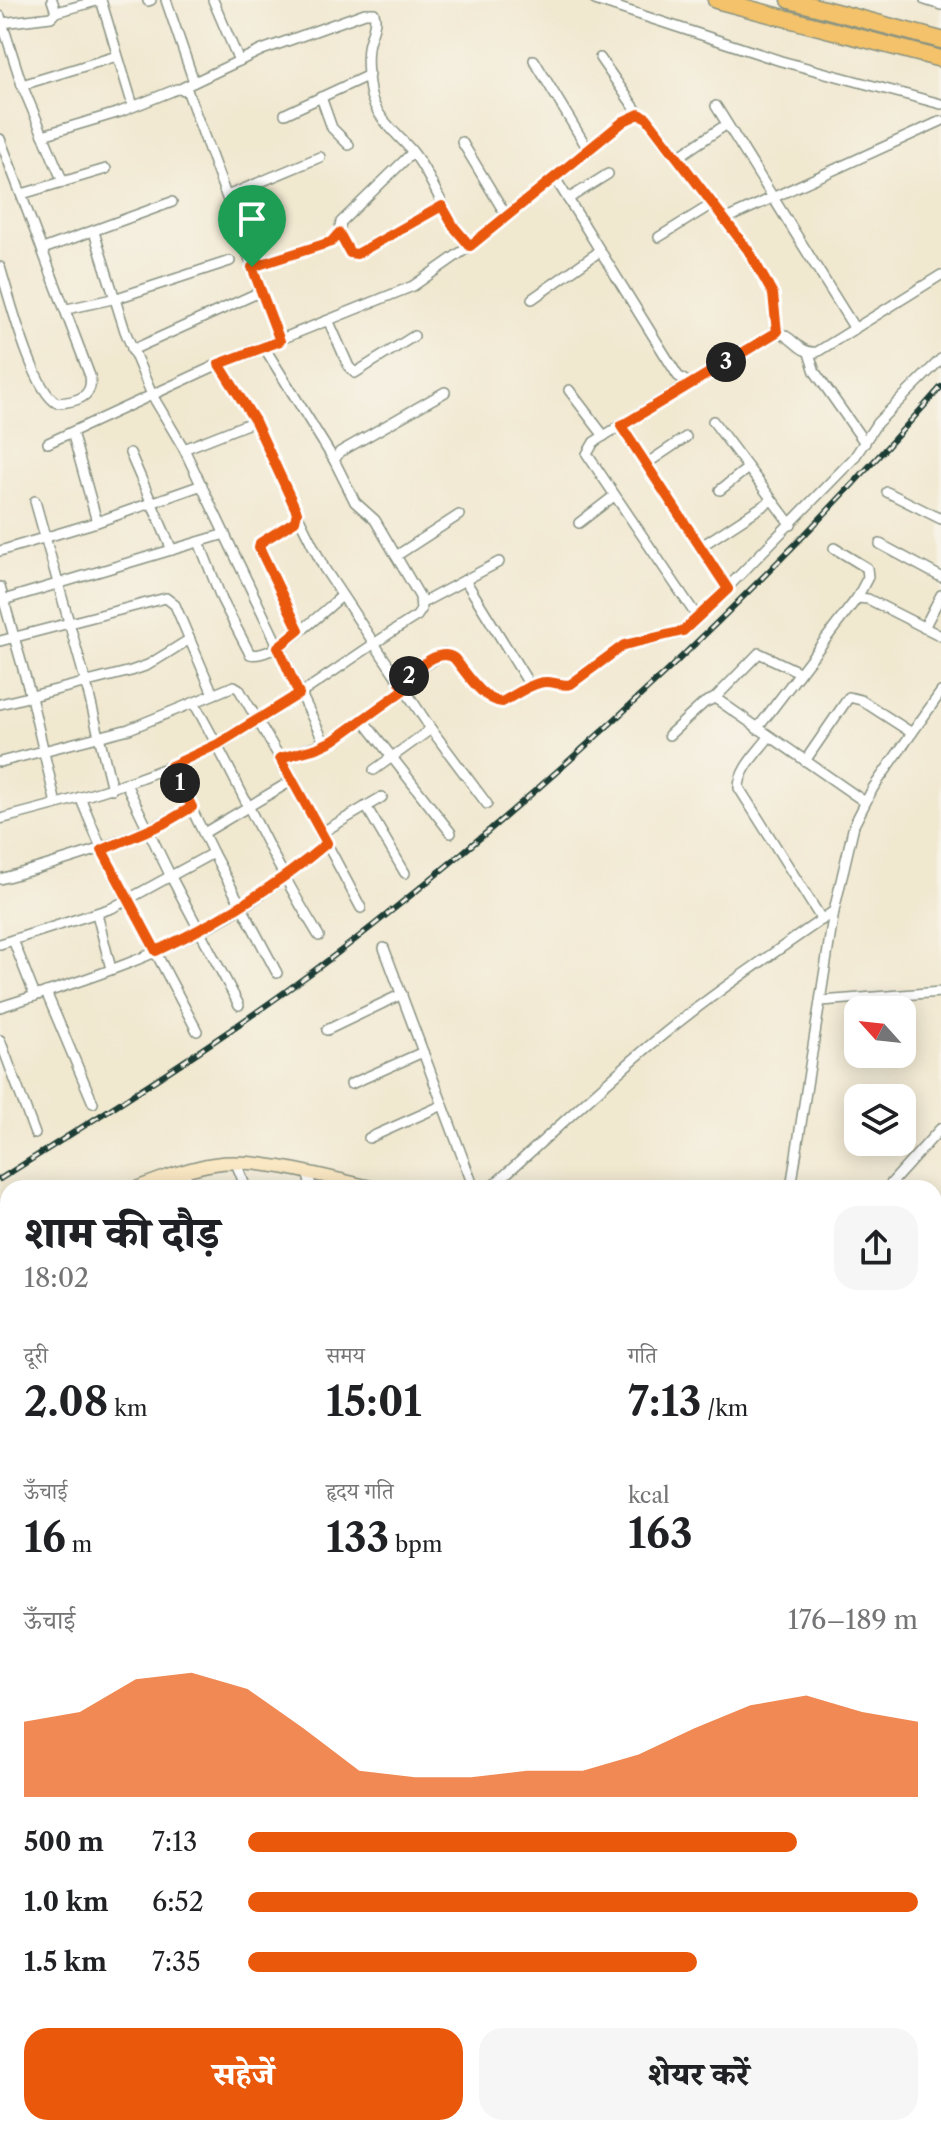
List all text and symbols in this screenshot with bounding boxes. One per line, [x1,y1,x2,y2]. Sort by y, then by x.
pin [218,185,286,267]
icon: arrive [230,197,274,241]
pin: 3 [706,342,746,382]
text: 3 [720,348,732,375]
pin: 2 [389,656,429,696]
text: 2 [403,662,416,689]
pin: 1 [160,763,200,803]
text: 1 [175,769,185,796]
north arrow [844,996,916,1068]
map controls [844,996,916,1156]
button: layers [844,1084,916,1156]
text: शाम की दौड़ [24,1205,220,1259]
button: share [834,1206,918,1290]
text: 18:02 [24,1262,89,1294]
text: दूरी [24,1342,48,1369]
text: समय [326,1342,365,1369]
text: गति [628,1342,657,1369]
text: 2.08 [24,1377,108,1426]
text: 15:01 [326,1377,421,1426]
text: 7:13 [628,1377,701,1426]
text: km [108,1395,147,1422]
text: /km [701,1395,748,1422]
text: ऊँचाई [24,1478,67,1505]
text: हृदय गति [326,1478,394,1505]
text: kcal [628,1482,670,1509]
text: 163 [628,1509,693,1558]
text: 16 [24,1513,66,1562]
text: 133 [326,1513,389,1562]
text: m [66,1531,92,1558]
text: bpm [389,1531,442,1558]
text: ऊँचाई [24,1604,75,1636]
text: 176–189 m [788,1604,918,1636]
text: 500 m [24,1826,104,1858]
text: 7:13 [152,1826,197,1858]
text: 1.0 km [24,1886,109,1918]
text: 6:52 [152,1886,204,1918]
text: 1.5 km [24,1946,107,1978]
text: 7:35 [152,1946,201,1978]
button: सहेजें [24,2028,463,2120]
button: शेयर करें [479,2028,918,2120]

